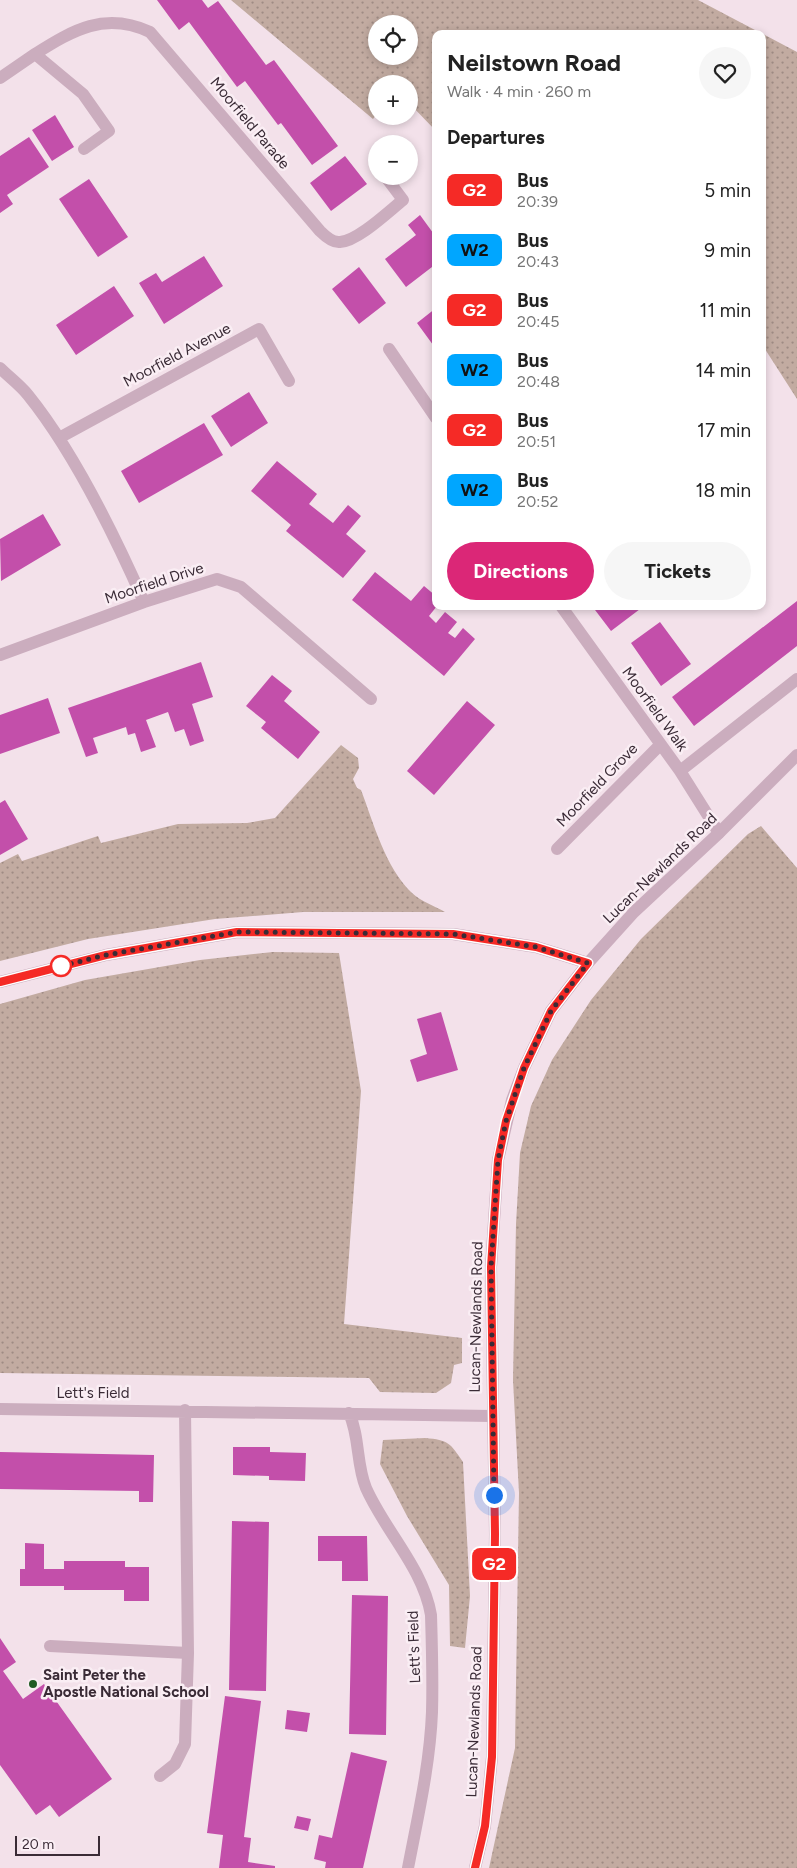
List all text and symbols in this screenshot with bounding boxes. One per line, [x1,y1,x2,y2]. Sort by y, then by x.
map controls [368,15,418,185]
button: locate [368,15,418,65]
button: heart [699,47,751,99]
text: Neilstown Road [447,48,621,77]
street label: Moorfield Parade [206,74,294,172]
button: + [368,75,418,125]
text: Walk · 4 min · 260 m [447,82,591,101]
text: Departures [447,126,545,149]
button: − [368,135,418,185]
text: Bus [517,169,548,192]
text: G2 [463,179,486,201]
text: 5 min [704,179,751,202]
text: 20:39 [517,192,558,211]
text: Bus [517,229,548,252]
text: W2 [460,239,489,261]
text: 9 min [704,239,751,262]
text: 20:43 [517,252,559,271]
text: Bus [517,289,548,312]
text: G2 [463,299,486,321]
text: 11 min [699,299,751,322]
text: 20:45 [517,312,559,331]
street label: Moorfield Avenue [120,319,234,391]
text: Bus [517,349,548,372]
text: W2 [460,359,489,381]
text: 14 min [695,359,751,382]
text: 20:48 [517,372,560,391]
text: Bus [517,409,548,432]
text: G2 [463,419,486,441]
text: 17 min [697,419,751,442]
text: 20:51 [517,432,556,451]
text: Bus [517,469,548,492]
text: W2 [460,479,489,501]
text: 18 min [696,479,751,502]
text: 20:52 [517,492,558,511]
button: Directions [447,542,594,600]
button: Tickets [604,542,751,600]
street label: Moorfield Drive [102,559,206,607]
street label: Moorfield Walk [618,663,692,755]
street label: Moorfield Grove [553,740,641,830]
street label: Lucan-Newlands Road [599,809,721,927]
unlabelled marker [50,955,72,977]
street label: Lucan-Newlands Road [466,1241,486,1393]
street label: Lett's Field [57,1384,129,1402]
your location [482,1483,507,1508]
line badge: G2 [472,1548,516,1580]
text: G2 [482,1553,506,1575]
street label: Lett's Field [404,1610,424,1684]
street label: Lucan-Newlands Road [462,1646,486,1798]
place label: Saint Peter the Apostle National School [43,1666,209,1701]
marker: Saint Peter the Apostle National School [27,1678,39,1690]
scale bar [15,1833,100,1856]
text: 20 m [22,1836,54,1853]

